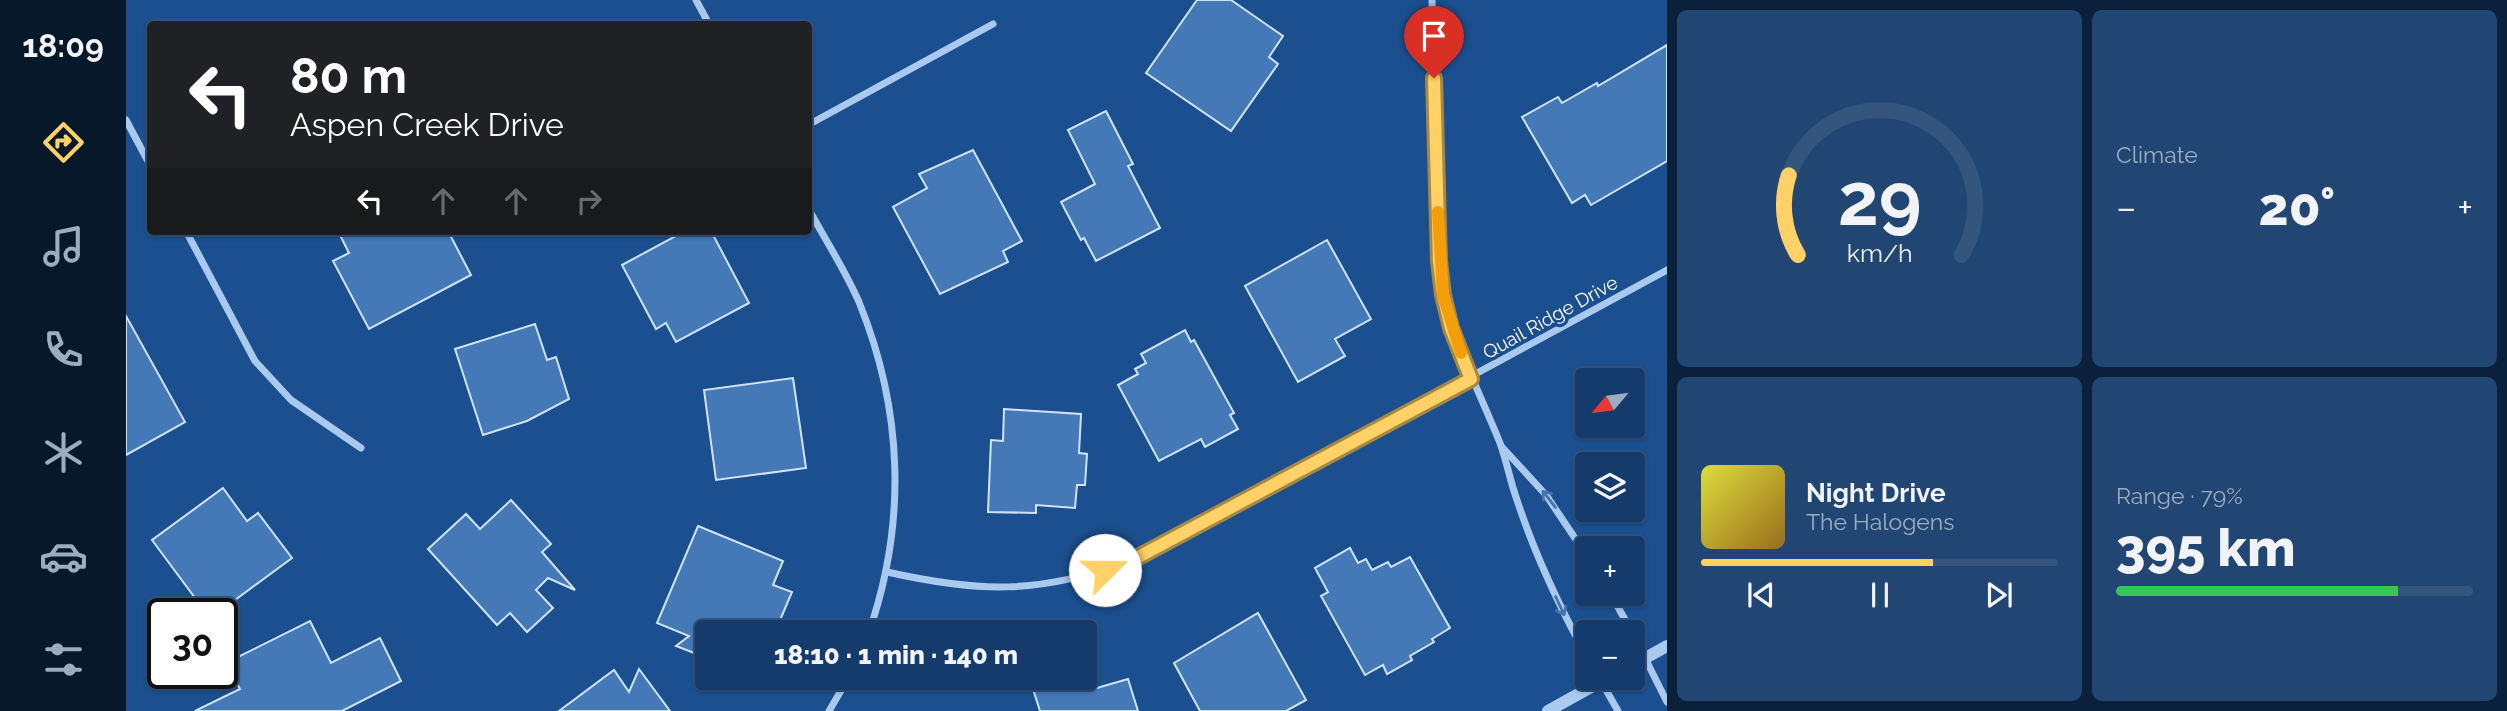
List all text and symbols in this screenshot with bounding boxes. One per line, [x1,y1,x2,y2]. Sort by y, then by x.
pin [1404,6,1464,78]
icon: arrive [1415,17,1453,55]
text: 18:09 [22,27,104,64]
text: 80 m [290,47,407,104]
icon: left [175,49,266,140]
text: Aspen Creek Drive [290,106,564,143]
icon: directions [39,118,88,167]
text: Climate [2116,141,2198,168]
text: 29 [1838,157,1921,242]
text: 20° [2259,176,2335,237]
icon: left [351,182,389,220]
icon: ahead [424,182,462,220]
icon: ahead [497,182,535,220]
icon: right [570,182,608,220]
text: − [2116,185,2136,230]
text: + [2457,185,2473,230]
icon: music [39,222,88,271]
text: km/h [1847,237,1912,267]
street label: Quail Ridge Drive [1479,271,1621,363]
icon: phone [39,325,88,374]
north arrow [1575,368,1645,438]
map controls [1575,368,1645,690]
icon: climate [39,428,88,477]
button: layers [1575,452,1645,522]
text: Night Drive [1806,478,1945,508]
text: Range · 79% [2116,482,2243,509]
one-way arrow [1542,490,1557,509]
text: The Halogens [1806,508,1954,535]
text: 395 km [2116,517,2296,578]
icon: car [39,532,88,581]
position arrow [1068,533,1142,607]
button: + [1575,536,1645,606]
icon: previous [1742,576,1780,614]
icon: pause [1861,576,1899,614]
icon: next [1980,576,2018,614]
one-way arrow [1554,595,1567,616]
speed limit sign: 30 [147,598,238,689]
button: − [1575,620,1645,690]
icon: filters [39,635,88,684]
text: 18:10 · 1 min · 140 m [774,640,1018,670]

